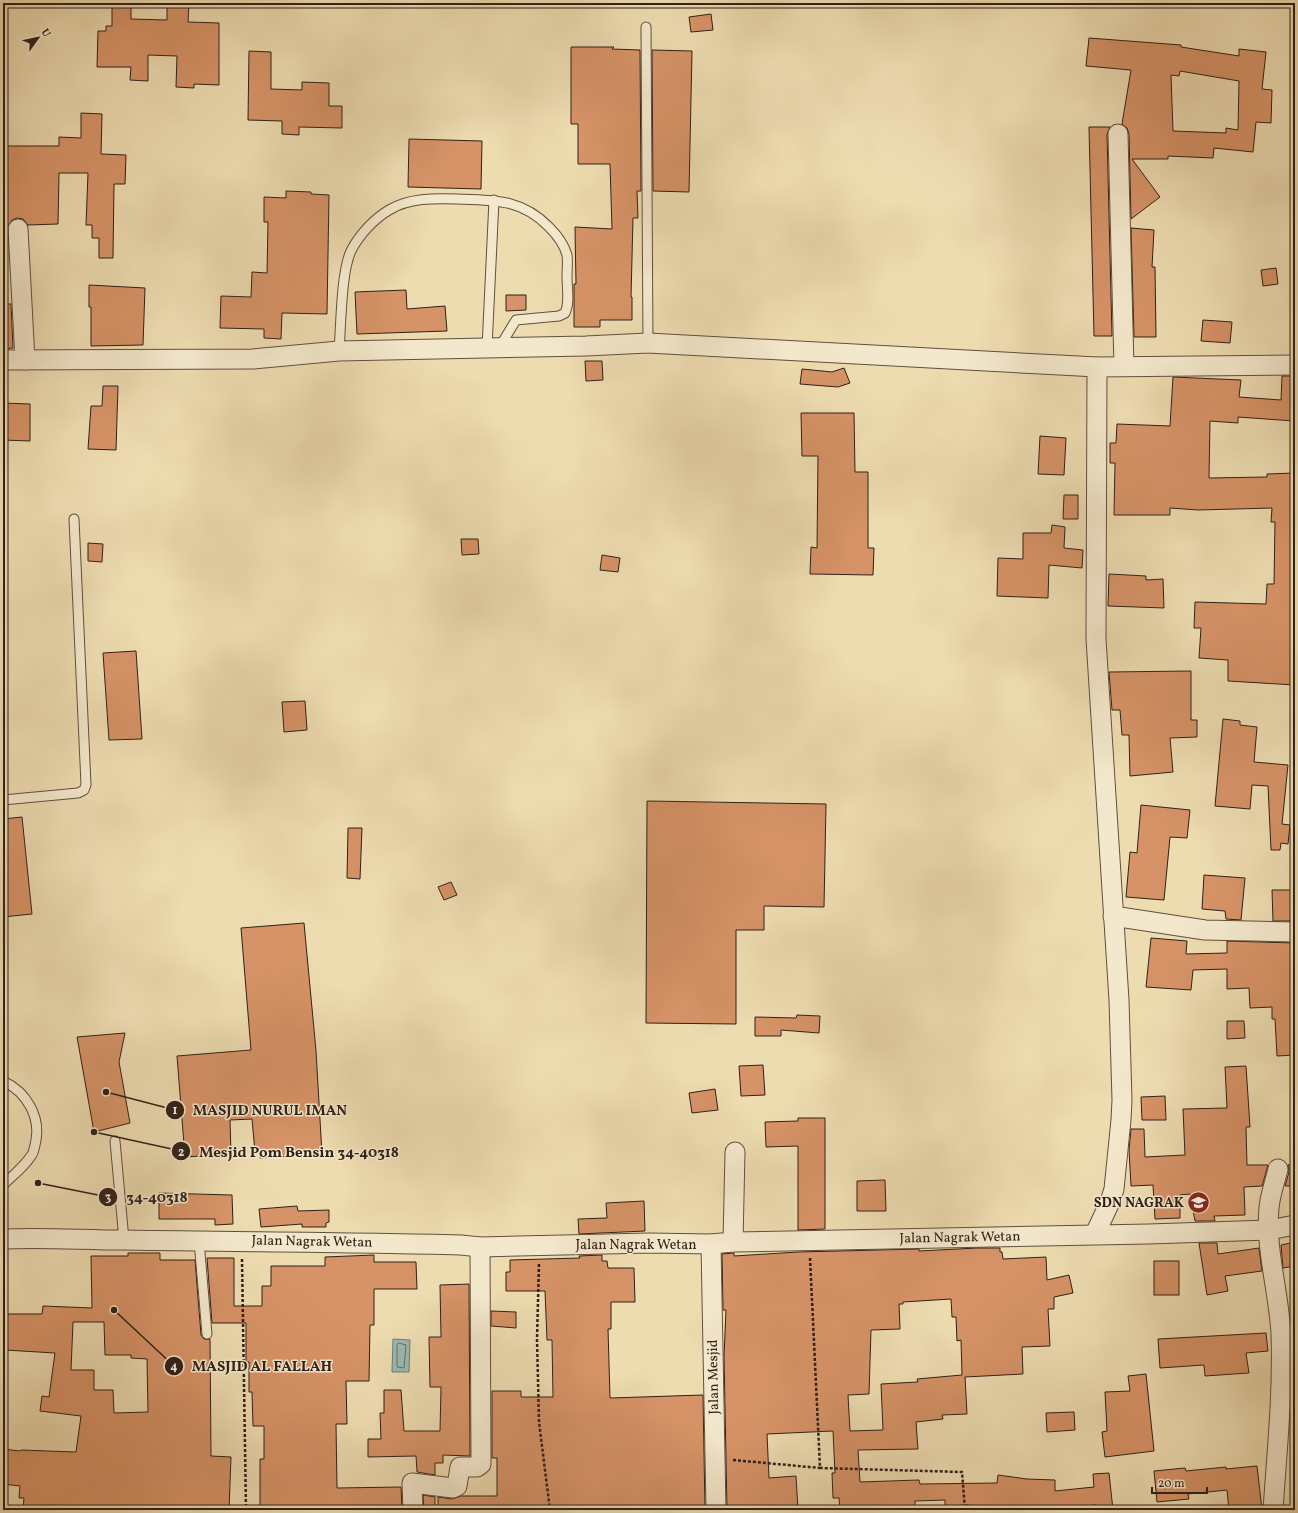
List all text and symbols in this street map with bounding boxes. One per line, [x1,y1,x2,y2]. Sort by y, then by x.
north arrow [18,18,58,58]
text: U [37,26,54,41]
callout: MASJID NURUL IMAN [165,1096,356,1123]
text: MASJID NURUL IMAN [193,1101,347,1122]
text: 1 [173,1103,178,1119]
callout: Mesjid Pom Bensin 34-40318 [171,1138,407,1165]
text: Mesjid Pom Bensin 34-40318 [199,1143,399,1164]
text: 2 [178,1145,184,1161]
callout: 34-40318 [98,1184,196,1211]
text: 34-40318 [126,1188,188,1209]
text: 3 [105,1190,111,1206]
school or university icon: SDN NAGRAK [1186,1190,1212,1216]
place label: SDN NAGRAK [1094,1194,1184,1213]
street label: Jalan Nagrak Wetan [899,1227,1021,1249]
street label: Jalan Nagrak Wetan [251,1231,373,1253]
street label: Jalan Nagrak Wetan [575,1236,697,1255]
street label: Jalan Mesjid [704,1339,724,1415]
callout: MASJID AL FALLAH [164,1352,340,1379]
text: MASJID AL FALLAH [192,1357,333,1378]
text: 4 [170,1359,178,1375]
scale bar [1152,1469,1207,1495]
text: 20 m [1158,1476,1185,1492]

